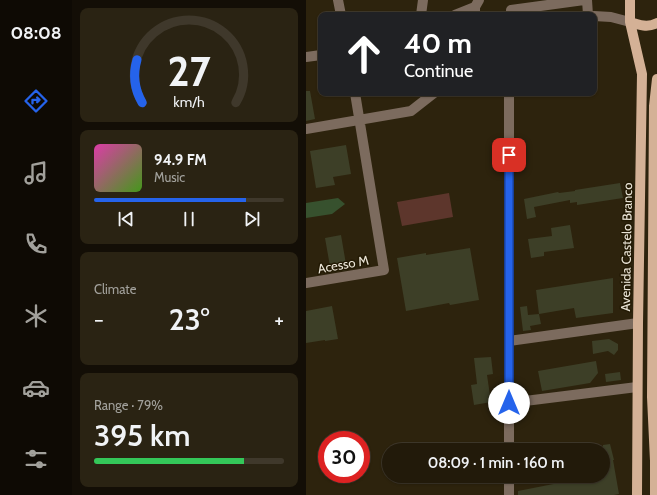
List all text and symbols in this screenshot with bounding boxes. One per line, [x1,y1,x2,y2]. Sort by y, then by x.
text: 08:08 [10,22,62,44]
text: 40 m [404,26,472,60]
icon: ahead [338,28,390,80]
text: 27 [167,46,211,96]
text: Continue [404,60,473,82]
icon: directions [22,87,50,115]
text: km/h [173,92,205,110]
pin [492,138,526,172]
icon: arrive [498,144,520,166]
text: 94.9 FM [154,151,207,169]
icon: music [22,159,50,187]
text: Music [154,169,185,185]
street label: Avenida Castelo Branco [617,182,635,312]
icon: previous [115,208,137,230]
icon: pause [178,208,200,230]
icon: next [241,208,263,230]
icon: phone [22,230,50,258]
street label: Acesso M [316,252,370,276]
text: Climate [94,281,136,297]
text: 23° [169,301,209,338]
icon: climate [22,302,50,330]
text: − [94,306,104,333]
text: + [274,306,284,333]
icon: car [22,374,50,402]
position arrow [488,382,530,424]
text: Range · 79% [94,397,163,413]
text: 395 km [94,417,190,454]
speed limit sign: 30 [318,431,370,483]
icon: filters [22,445,50,473]
text: 08:09 · 1 min · 160 m [428,454,564,472]

